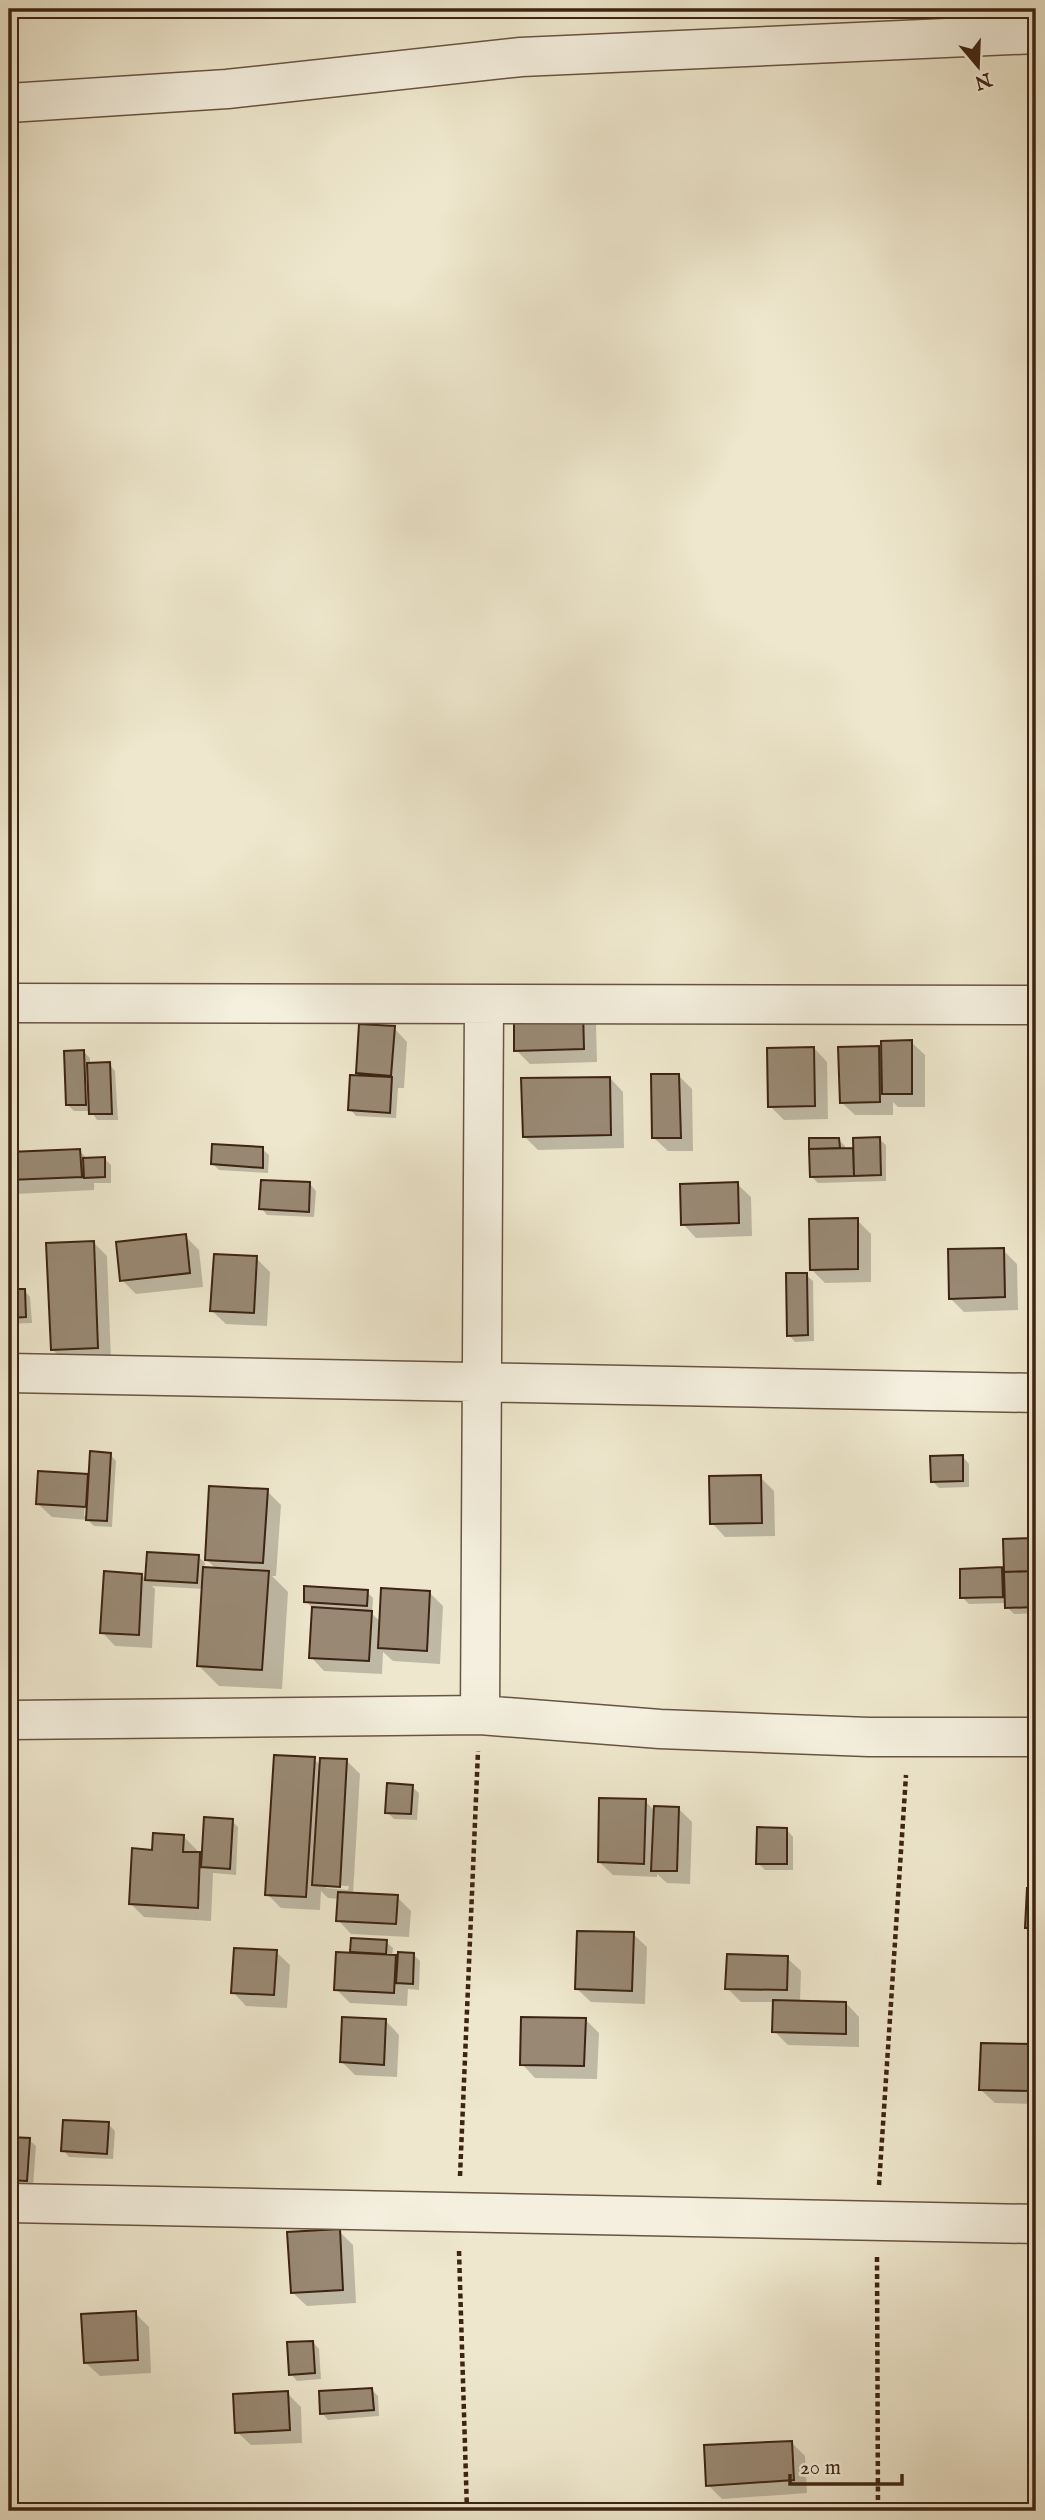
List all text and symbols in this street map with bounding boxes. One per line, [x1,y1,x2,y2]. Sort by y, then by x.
north arrow [944,32,1014,102]
text: N [971,66,996,94]
scale bar [790,2443,902,2487]
text: 20 m [800,2455,841,2482]

